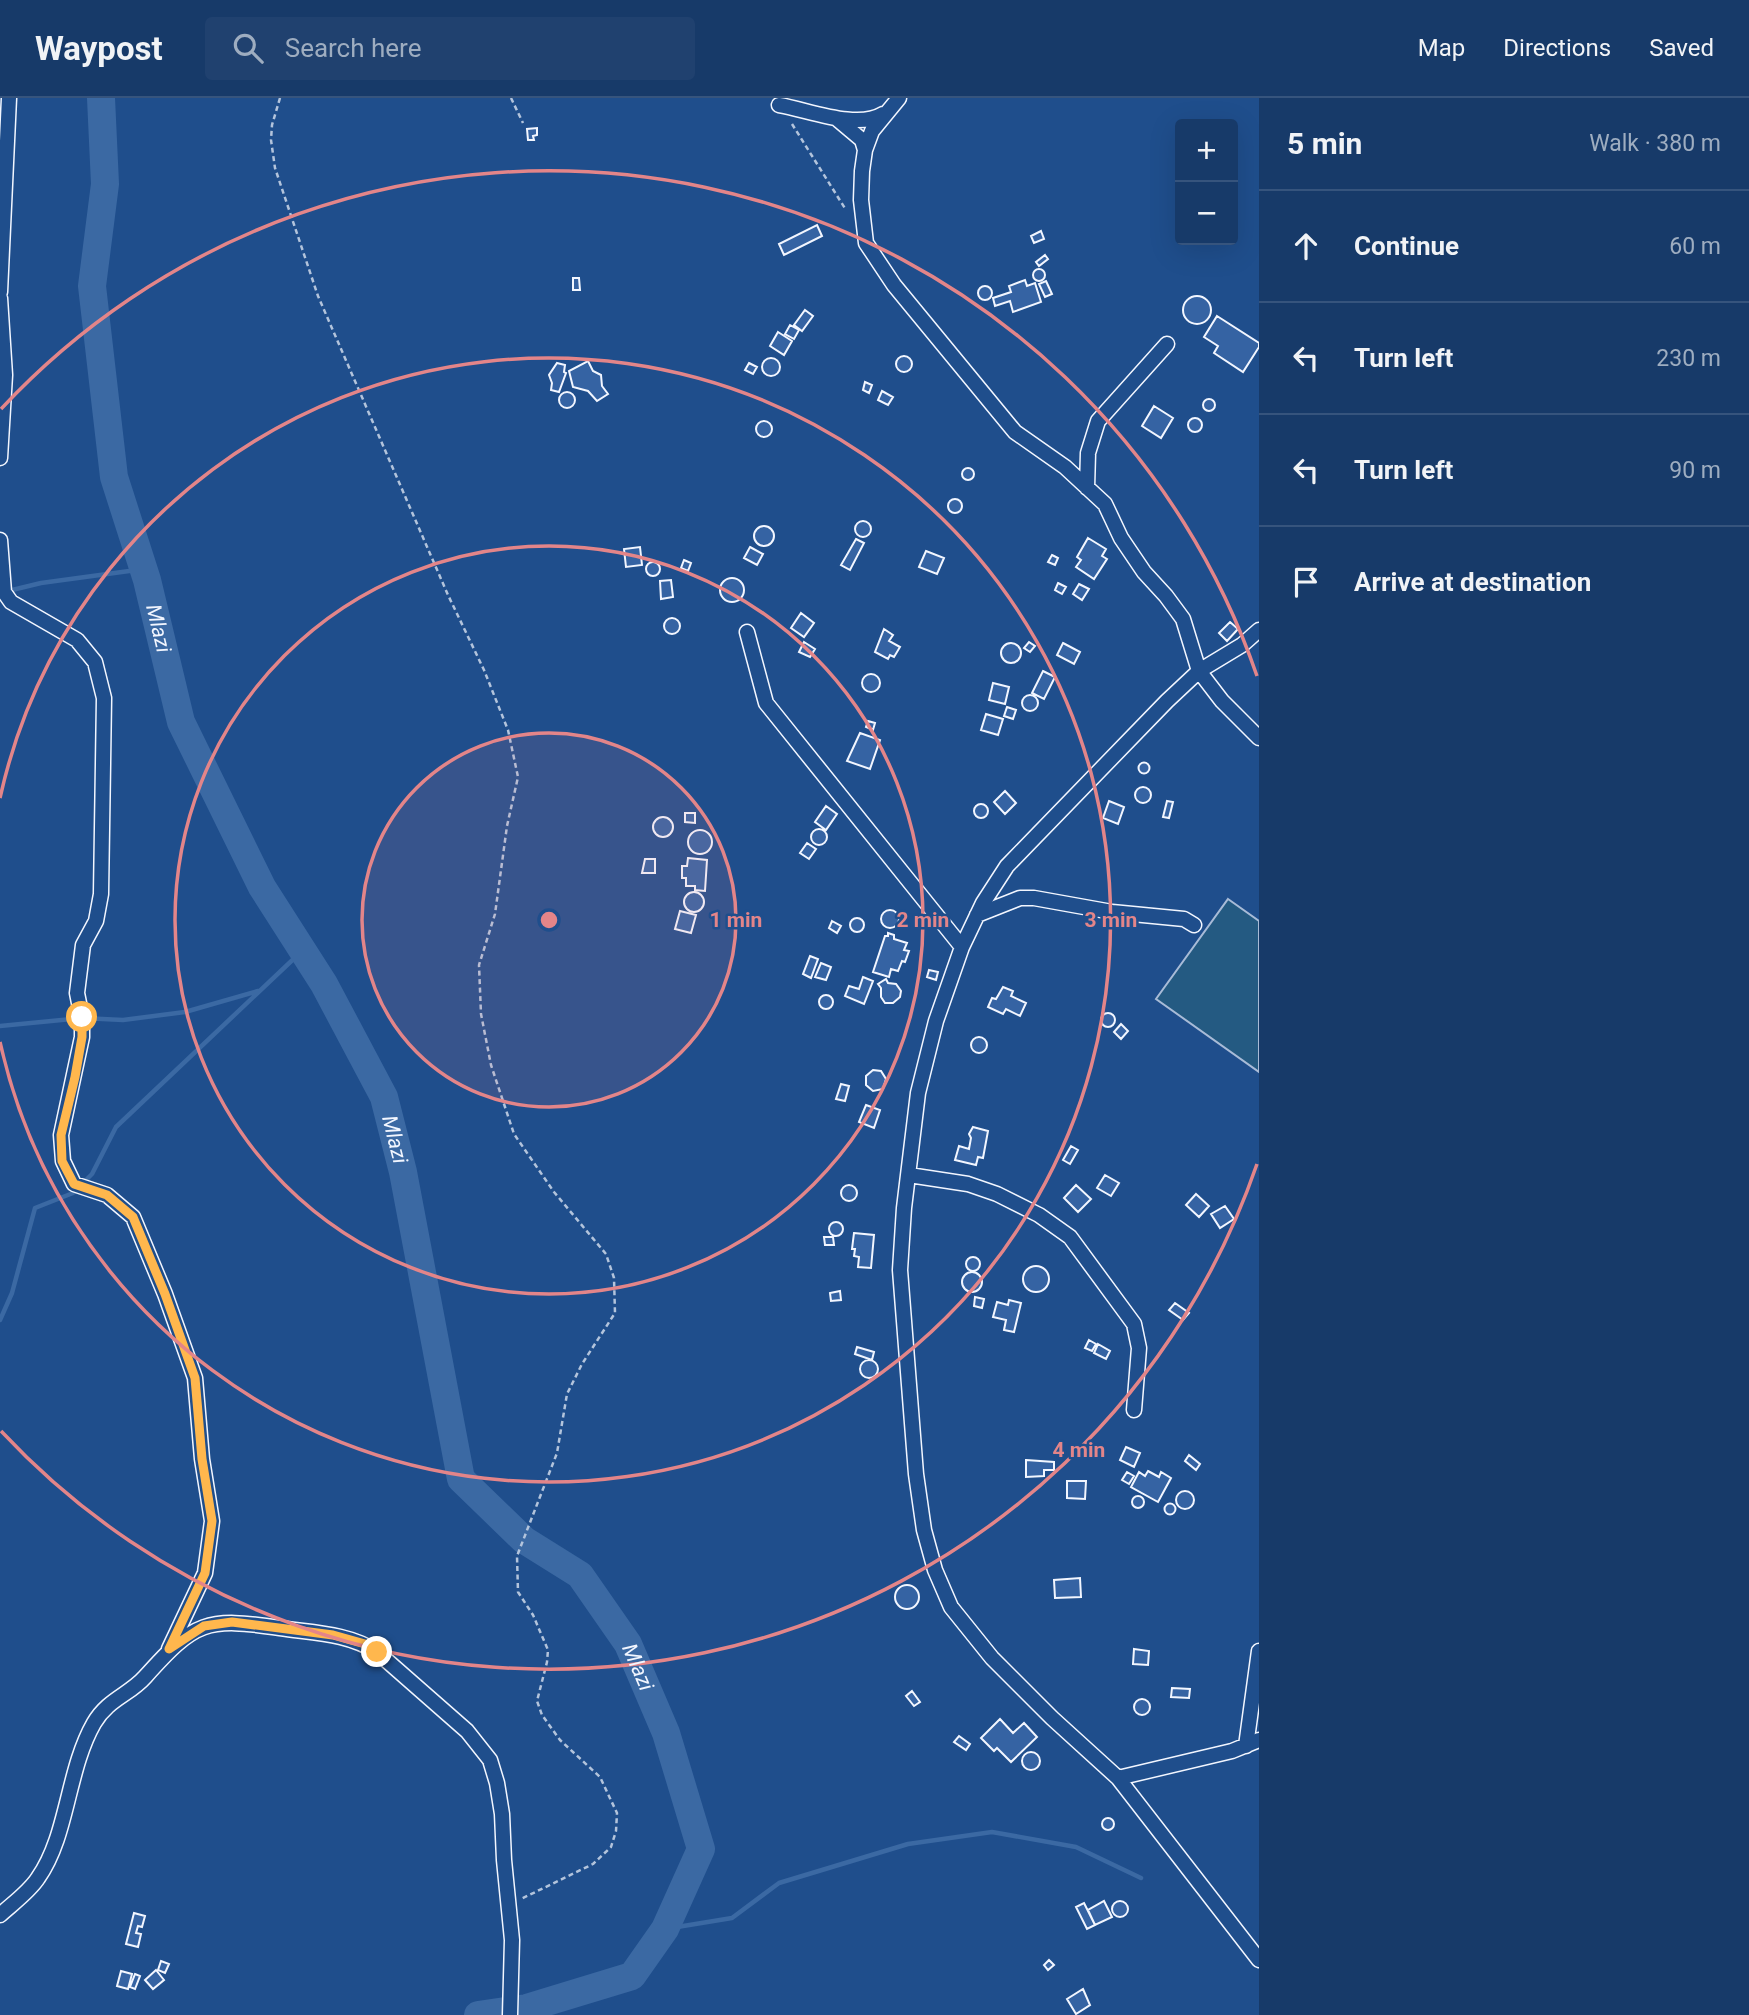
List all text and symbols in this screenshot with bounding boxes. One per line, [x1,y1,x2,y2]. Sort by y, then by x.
search box [205,17,695,80]
text: Waypost [35,29,163,68]
icon: search [229,29,267,67]
text: Search here [285,33,421,63]
text: Map [1418,34,1465,62]
text: Directions [1503,34,1611,62]
text: Saved [1649,34,1714,62]
map controls [1175,119,1238,245]
button: + [1175,119,1238,182]
text: 5 min [1287,126,1362,161]
text: Walk · 380 m [1589,130,1721,157]
button: − [1175,182,1238,245]
icon: ahead [1287,227,1325,265]
text: Continue [1354,231,1459,261]
text: 60 m [1669,233,1721,260]
icon: left [1287,339,1325,377]
text: Turn left [1354,343,1453,373]
text: 230 m [1656,345,1721,372]
icon: left [1287,451,1325,489]
text: Turn left [1354,455,1453,485]
text: 90 m [1669,457,1721,484]
icon: arrive [1287,563,1325,601]
text: Arrive at destination [1354,567,1591,597]
water label: Mlazi [141,602,176,655]
centre of rings [537,908,561,932]
text: 1 min [710,908,762,932]
text: 2 min [897,908,949,932]
text: 3 min [1085,908,1137,932]
route start [66,1001,97,1032]
water label: Mlazi [377,1113,412,1166]
text: 4 min [1053,1438,1105,1462]
route end [361,1636,392,1667]
water label: Mlazi [617,1640,659,1694]

